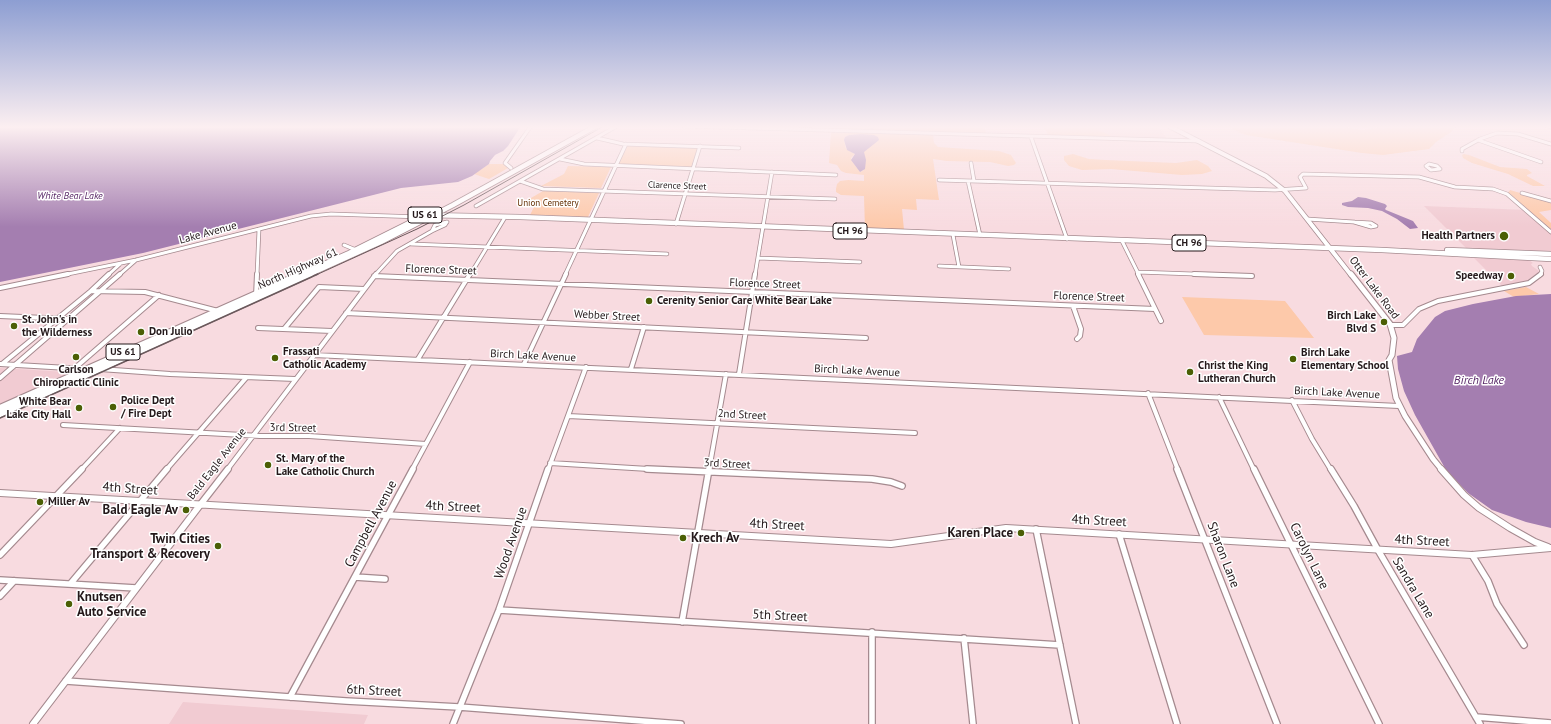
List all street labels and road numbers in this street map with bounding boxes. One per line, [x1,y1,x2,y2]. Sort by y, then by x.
street label: Clarence Street [648,180,706,192]
road number: US 61 [408,207,442,223]
street label: Lake Avenue [178,219,238,247]
road number: CH 96 [833,223,867,239]
road number: CH 96 [1172,235,1206,251]
street label: North Highway 61 [256,245,340,293]
street label: Otter Lake Road [1346,254,1402,322]
street label: Florence Street [405,262,477,278]
street label: Florence Street [729,276,801,292]
street label: Florence Street [1053,289,1125,305]
street label: Webber Street [573,308,641,324]
road number: US 61 [106,344,140,360]
street label: Birch Lake Avenue [490,347,576,365]
street label: Birch Lake Avenue [814,362,900,380]
street label: Birch Lake Avenue [1294,384,1380,402]
street label: 2nd Street [717,407,767,423]
street label: 3rd Street [270,421,316,435]
street label: Bald Eagle Avenue [185,426,249,502]
street label: 3rd Street [703,456,751,472]
street label: Campbell Avenue [341,478,401,570]
street label: 4th Street [102,479,158,499]
street label: 4th Street [425,498,481,516]
street label: Wood Avenue [491,505,531,581]
street label: 4th Street [1071,512,1127,530]
street label: 4th Street [749,516,805,534]
street label: Sharon Lane [1203,520,1243,590]
street label: Carolyn Lane [1286,520,1332,592]
street label: 4th Street [1394,532,1450,550]
street label: Sandra Lane [1389,555,1437,621]
street label: 5th Street [752,607,808,625]
street label: 6th Street [346,682,402,700]

